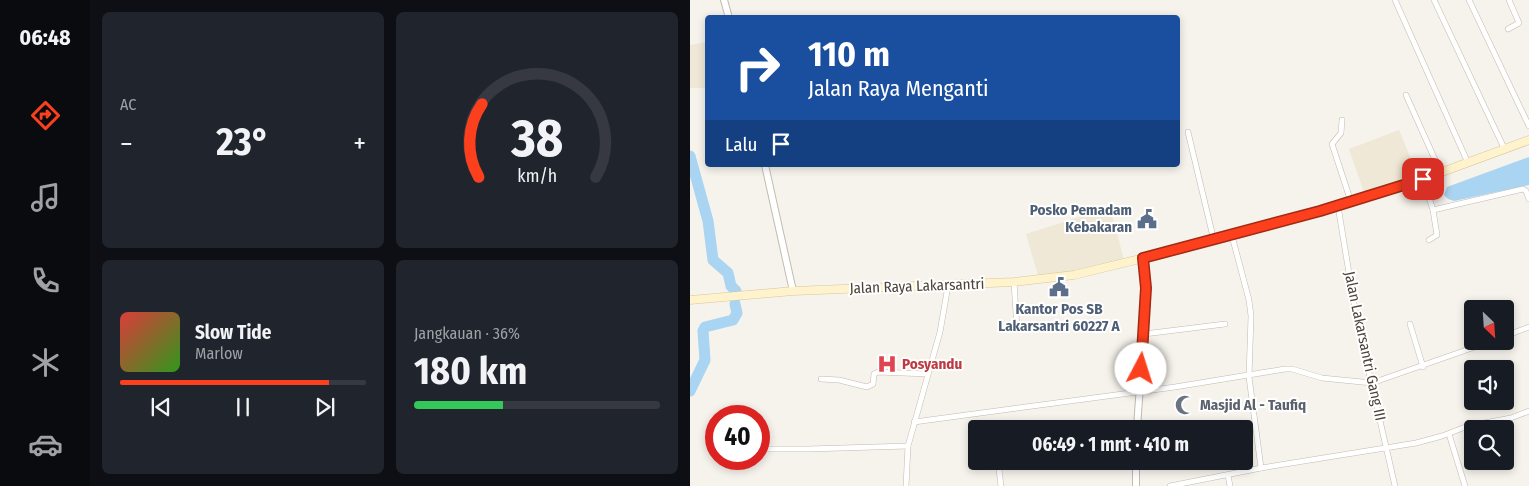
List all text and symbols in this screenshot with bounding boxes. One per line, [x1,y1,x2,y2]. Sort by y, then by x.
text: 06:48 [19,24,71,51]
text: 110 m [808,33,890,75]
icon: right [725,35,790,100]
text: Jalan Raya Menganti [808,75,989,102]
text: AC [120,95,136,114]
icon: directions [28,98,63,133]
text: 38 [510,107,563,170]
text: 23° [216,119,270,165]
text: − [120,127,133,160]
text: + [353,127,366,160]
icon: arrive [767,130,795,158]
text: Lalu [725,133,757,156]
pin [1402,158,1444,200]
text: km/h [517,165,557,187]
icon: arrive [1409,165,1437,193]
icon: music [28,180,63,215]
place label: Posko Pemadam Kebakaran [1030,201,1132,236]
public building icon: Posko Pemadam Kebakaran [1136,208,1158,230]
icon: phone [28,263,63,298]
street label: Jalan Lakarsantri Gang III [1340,270,1390,422]
street label: Jalan Raya Lakarsantri [849,275,985,297]
public building icon: Kantor Pos SB Lakarsantri 60227 A [1048,276,1070,298]
place label: Kantor Pos SB Lakarsantri 60227 A [998,300,1121,335]
north arrow [1464,300,1514,350]
map controls [1464,300,1514,470]
text: Slow Tide [195,321,271,344]
text: Jangkauan · 36% [414,324,520,343]
position arrow [1114,342,1166,394]
text: Marlow [195,344,243,363]
icon: climate [28,345,63,380]
text: 180 km [414,348,527,394]
hospital icon: Posyandu [876,353,898,375]
place label: Posyandu [902,355,962,373]
button: sound [1464,360,1514,410]
icon: previous [147,393,175,421]
icon: pause [229,393,257,421]
icon: next [311,393,339,421]
mosque icon: Masjid Al - Taufiq [1174,394,1196,416]
place label: Masjid Al - Taufiq [1200,396,1306,414]
speed limit sign: 40 [705,405,770,470]
button: search [1464,420,1514,470]
icon: car [28,427,63,462]
text: 06:49 · 1 mnt · 410 m [1032,433,1189,456]

